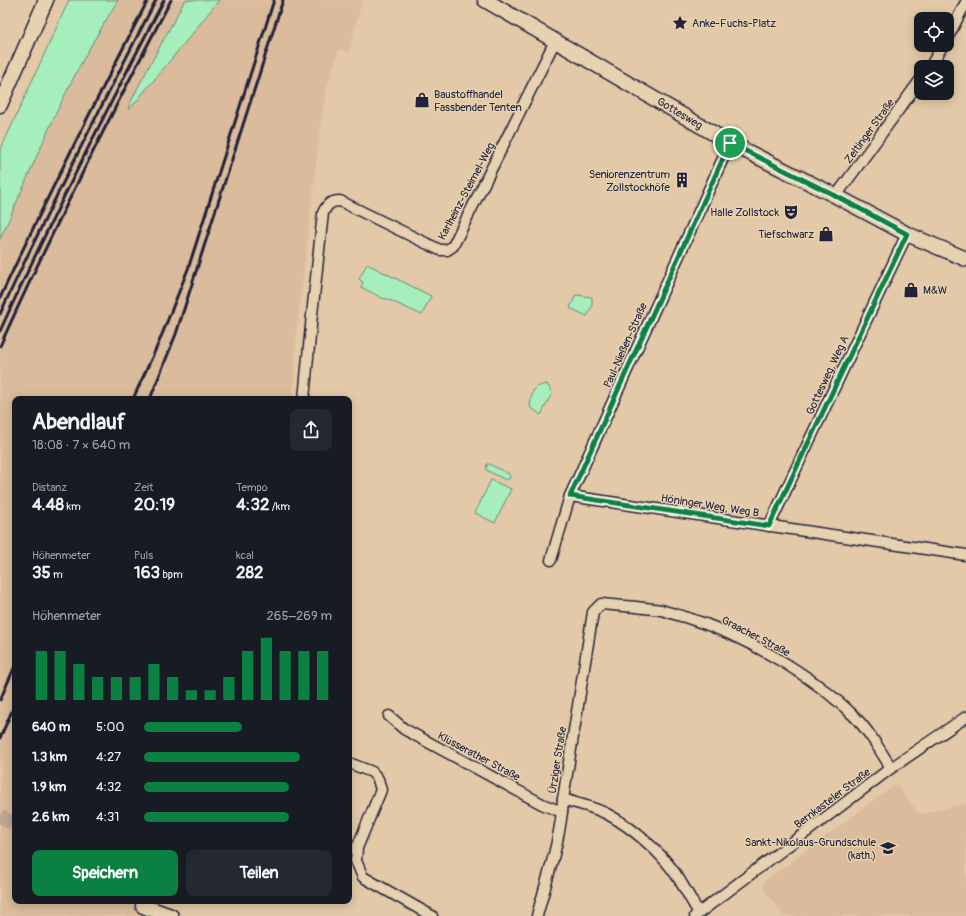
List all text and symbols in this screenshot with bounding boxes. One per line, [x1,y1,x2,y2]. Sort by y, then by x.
map controls [914,12,954,100]
button: locate [914,12,954,52]
place icon: Anke-Fuchs-Platz [671,14,689,32]
place label: Anke-Fuchs-Platz [692,17,776,30]
button: layers [914,60,954,100]
place label: Baustoffhandel Fassbender Tenten [434,88,522,114]
shop icon: Baustoffhandel Fassbender Tenten [413,91,431,109]
street label: Gottesweg [655,95,705,132]
street label: Zeltinger Straße [842,96,898,166]
pin [713,126,747,160]
icon: arrive [719,132,741,154]
street label: Karlheinz-Steimel-Weg [435,140,498,242]
place label: Seniorenzentrum Zollstockhöfe [589,168,671,194]
building icon: Seniorenzentrum Zollstockhöfe [673,171,691,189]
theatre icon: Halle Zollstock [782,203,800,221]
place label: Halle Zollstock [710,206,779,219]
shop icon: Tiefschwarz [817,225,835,243]
place label: Tiefschwarz [758,228,814,241]
shop icon: M&W [902,281,920,299]
place label: M&W [923,284,947,297]
street label: Paul-Nießen-Straße [601,300,650,390]
street label: Gottesweg, Weg A [803,334,851,417]
text: Abendlauf [32,408,126,436]
button: share [290,409,332,451]
text: 18:08 · 7 × 640 m [32,437,130,453]
text: Distanz [32,481,67,494]
text: Zeit [134,481,153,494]
text: Tempo [236,481,268,494]
street label: Höninger Weg, Weg B [660,491,760,520]
text: 4.48 [32,494,64,515]
text: 20:19 [134,494,175,515]
text: 4:32 [236,494,269,515]
text: km [64,500,81,513]
text: /km [269,500,290,513]
text: Höhenmeter [32,549,91,562]
text: Puls [134,549,153,562]
text: kcal [236,549,254,562]
text: 35 [32,562,51,583]
text: 163 [134,562,160,583]
text: 282 [236,562,264,583]
text: m [51,568,63,581]
text: bpm [160,568,183,581]
text: Höhenmeter [32,608,101,624]
text: 265–269 m [267,608,332,624]
street label: Graacher Straße [719,614,793,660]
text: 640 m [32,719,70,735]
text: 5:00 [96,719,124,735]
street label: Ürziger Straße [546,725,569,795]
street label: Klüsserather Straße [435,729,523,784]
text: 1.3 km [32,749,67,765]
text: 4:27 [96,749,121,765]
street label: Bernkasteler Straße [792,765,873,831]
text: 1.9 km [32,779,66,795]
text: 4:32 [96,779,122,795]
text: 2.6 km [32,809,69,825]
text: 4:31 [96,809,119,825]
place label: Sankt-Nikolaus-Grundschule (kath.) [745,836,877,862]
school or university icon: Sankt-Nikolaus-Grundschule (kath.) [879,839,897,857]
button: Speichern [32,850,178,896]
button: Teilen [186,850,332,896]

